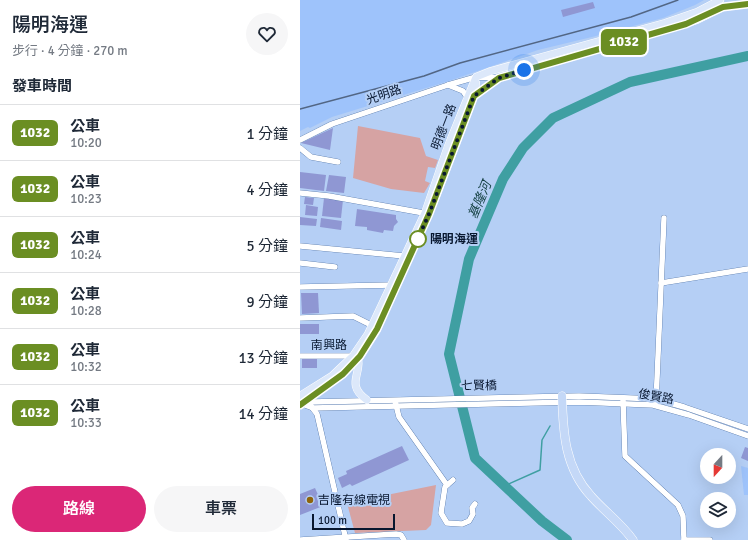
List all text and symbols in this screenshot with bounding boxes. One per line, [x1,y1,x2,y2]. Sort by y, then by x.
text: 陽明海運 [12,13,88,37]
button: heart [246,13,288,55]
line badge: 1032 [596,29,652,55]
text: 1032 [609,33,639,50]
text: 步行 · 4 分鐘 · 270 m [12,43,128,59]
your location [514,60,534,80]
text: 發車時間 [12,77,72,95]
street label: 光明路 [365,82,403,108]
street label: 明德一路 [428,102,460,152]
text: 公車 [70,117,100,135]
text: 1032 [20,124,50,141]
text: 1 分鐘 [247,125,288,143]
text: 10:20 [70,135,102,151]
text: 公車 [70,173,100,191]
water label: 基隆河 [465,176,496,221]
text: 1032 [20,180,50,197]
text: 4 分鐘 [247,181,288,199]
text: 10:23 [70,191,102,207]
text: 公車 [70,229,100,247]
marker: 陽明海運 [409,230,427,248]
place label: 陽明海運 [430,232,478,247]
text: 1032 [20,236,50,253]
text: 5 分鐘 [247,237,288,255]
text: 10:24 [70,247,102,263]
text: 公車 [70,285,100,303]
text: 1032 [20,292,50,309]
text: 9 分鐘 [247,293,288,311]
text: 10:28 [70,303,102,319]
street label: 南興路 [311,338,347,353]
text: 公車 [70,341,100,359]
text: 1032 [20,348,50,365]
text: 13 分鐘 [238,349,288,367]
text: 10:32 [70,359,102,375]
street label: 七賢橋 [461,378,497,394]
street label: 俊賢路 [637,386,675,408]
text: 公車 [70,397,100,415]
text: 1032 [20,404,50,421]
text: 14 分鐘 [238,405,288,423]
text: 10:33 [70,415,102,431]
north arrow [700,448,736,484]
map controls [700,448,736,528]
button: 路線 [12,486,146,532]
button: 車票 [154,486,288,532]
button: layers [700,492,736,528]
place label: 吉隆有線電視 [318,493,390,508]
marker: 吉隆有線電視 [305,495,315,505]
scale bar [312,512,395,531]
text: 100 m [318,514,347,527]

